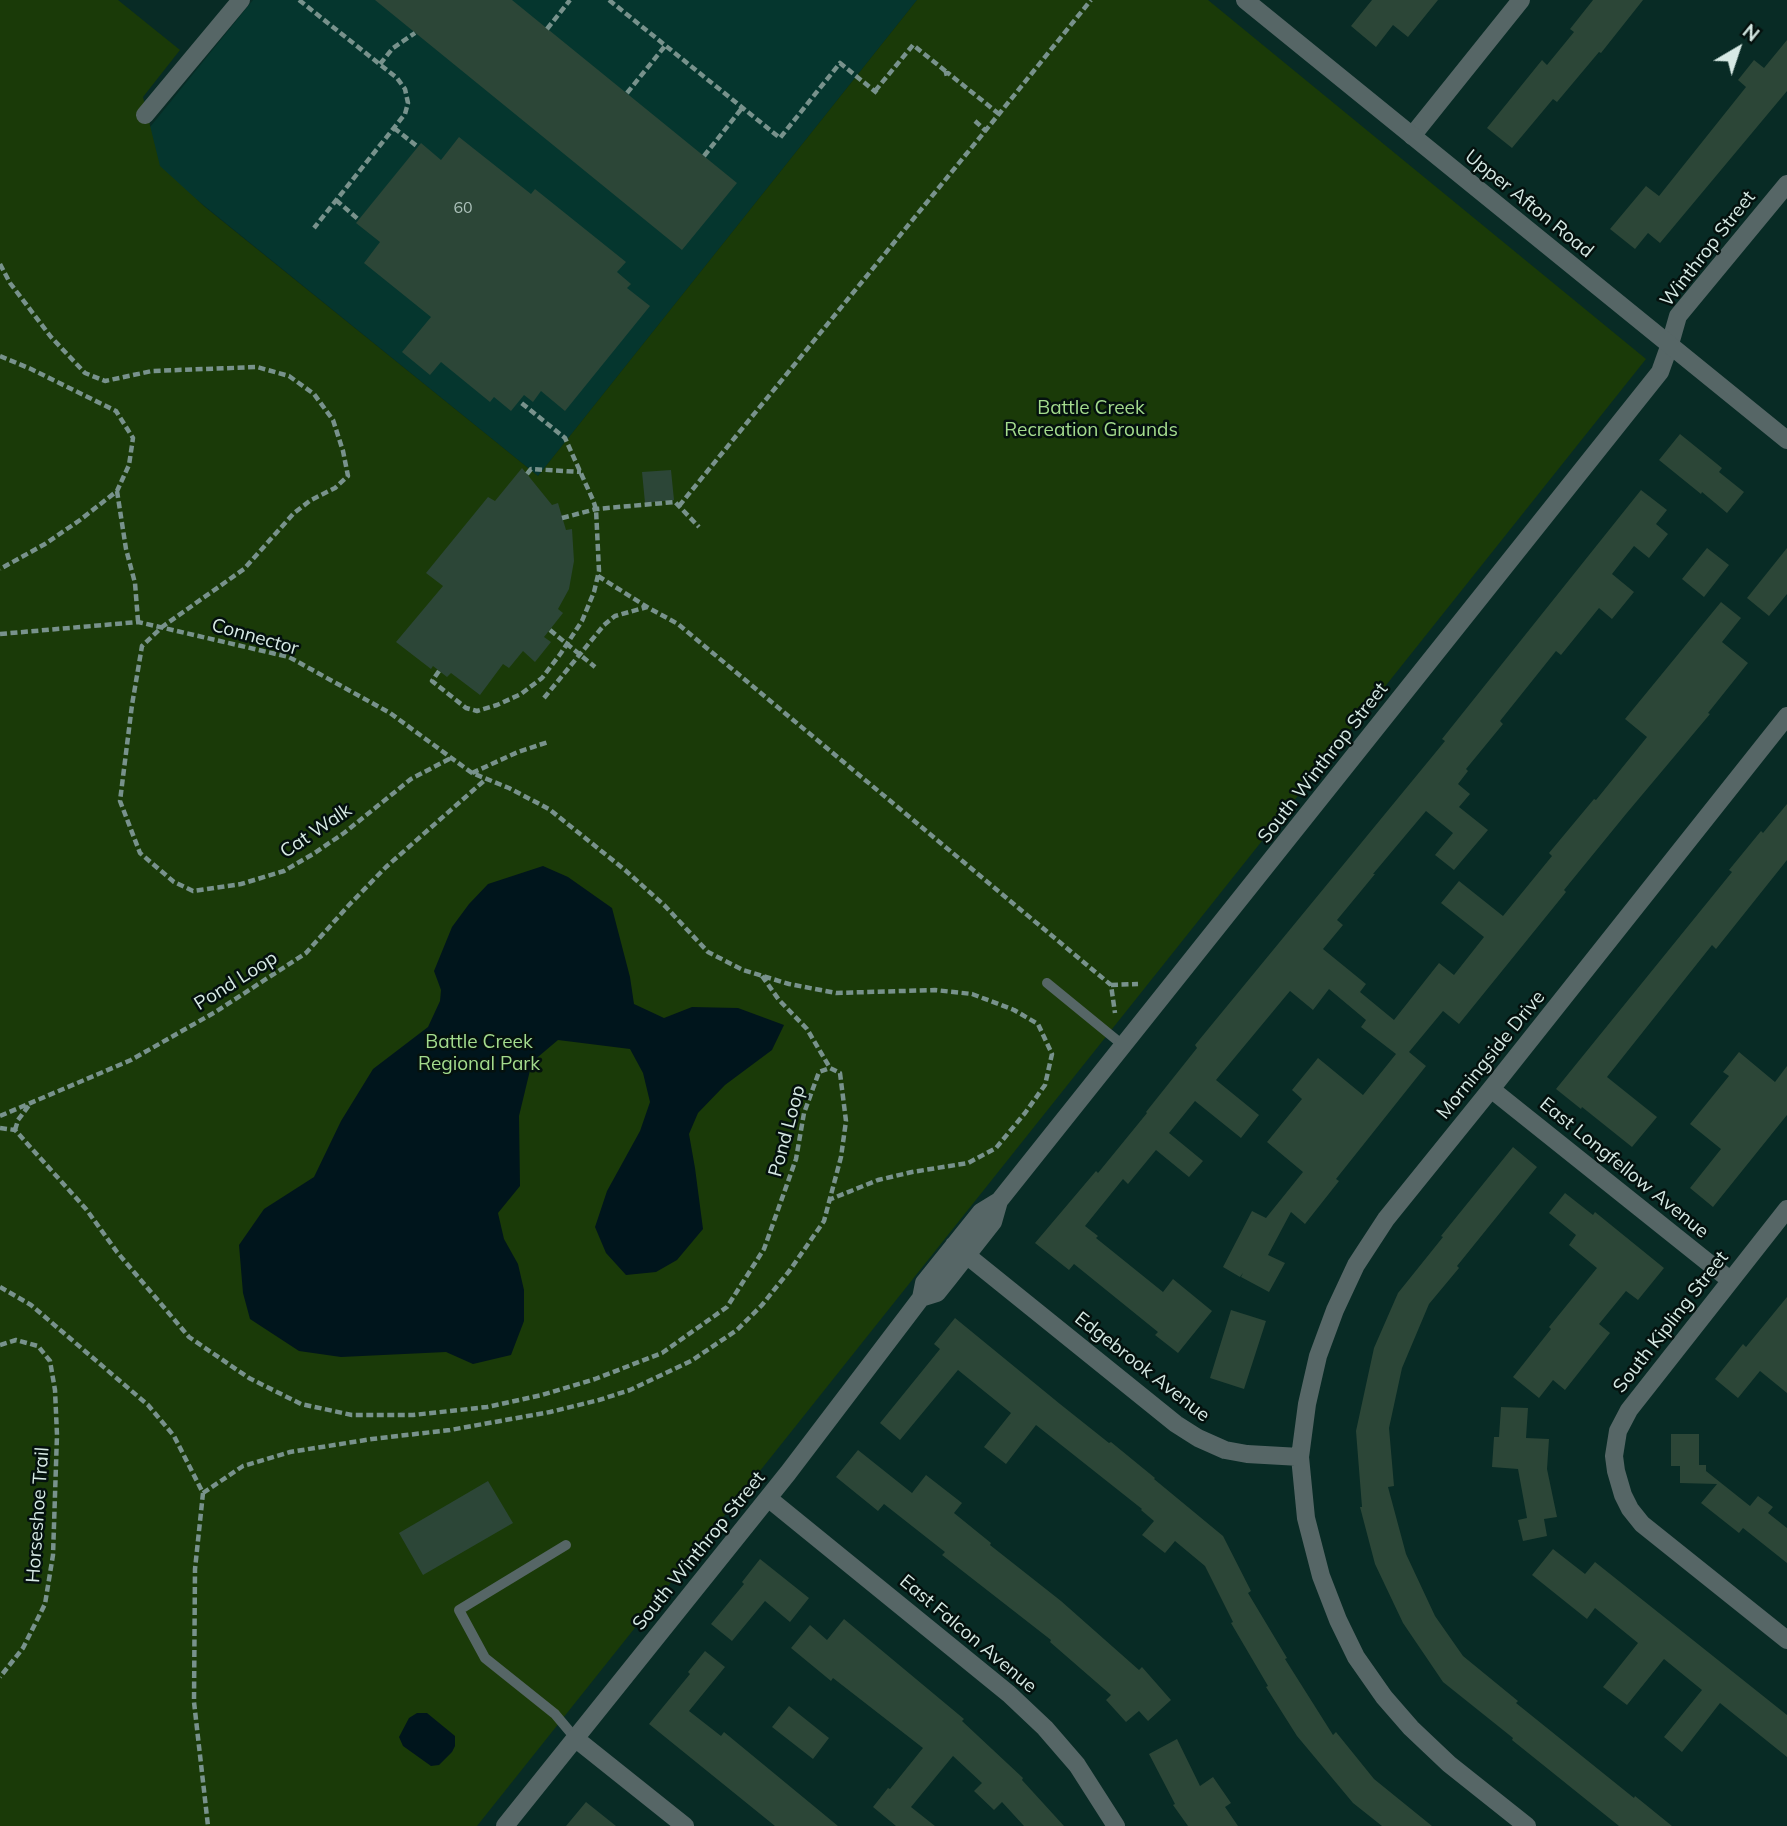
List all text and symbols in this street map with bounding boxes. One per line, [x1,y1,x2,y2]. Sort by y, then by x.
north arrow [1703,14,1773,84]
text: N [1738,19,1764,47]
street label: Upper Afton Road [1460,145,1598,263]
street label: Winthrop Street [1656,186,1760,312]
house number: 60 [453,198,473,218]
park label: Battle Creek Recreation Grounds [1004,397,1178,441]
street label: Connector [209,614,301,660]
street label: South Winthrop Street [1253,678,1393,848]
street label: Cat Walk [276,799,356,863]
street label: Pond Loop [190,947,282,1015]
street label: Morningside Drive [1432,986,1550,1124]
park label: Battle Creek Regional Park [418,1031,540,1075]
street label: Pond Loop [764,1083,810,1179]
street label: East Longfellow Avenue [1535,1093,1713,1243]
street label: South Kipling Street [1609,1247,1733,1397]
street label: Edgebrook Avenue [1070,1307,1214,1427]
street label: Horseshoe Trail [22,1446,54,1584]
street label: South Winthrop Street [628,1467,770,1635]
street label: East Falcon Avenue [895,1570,1041,1698]

